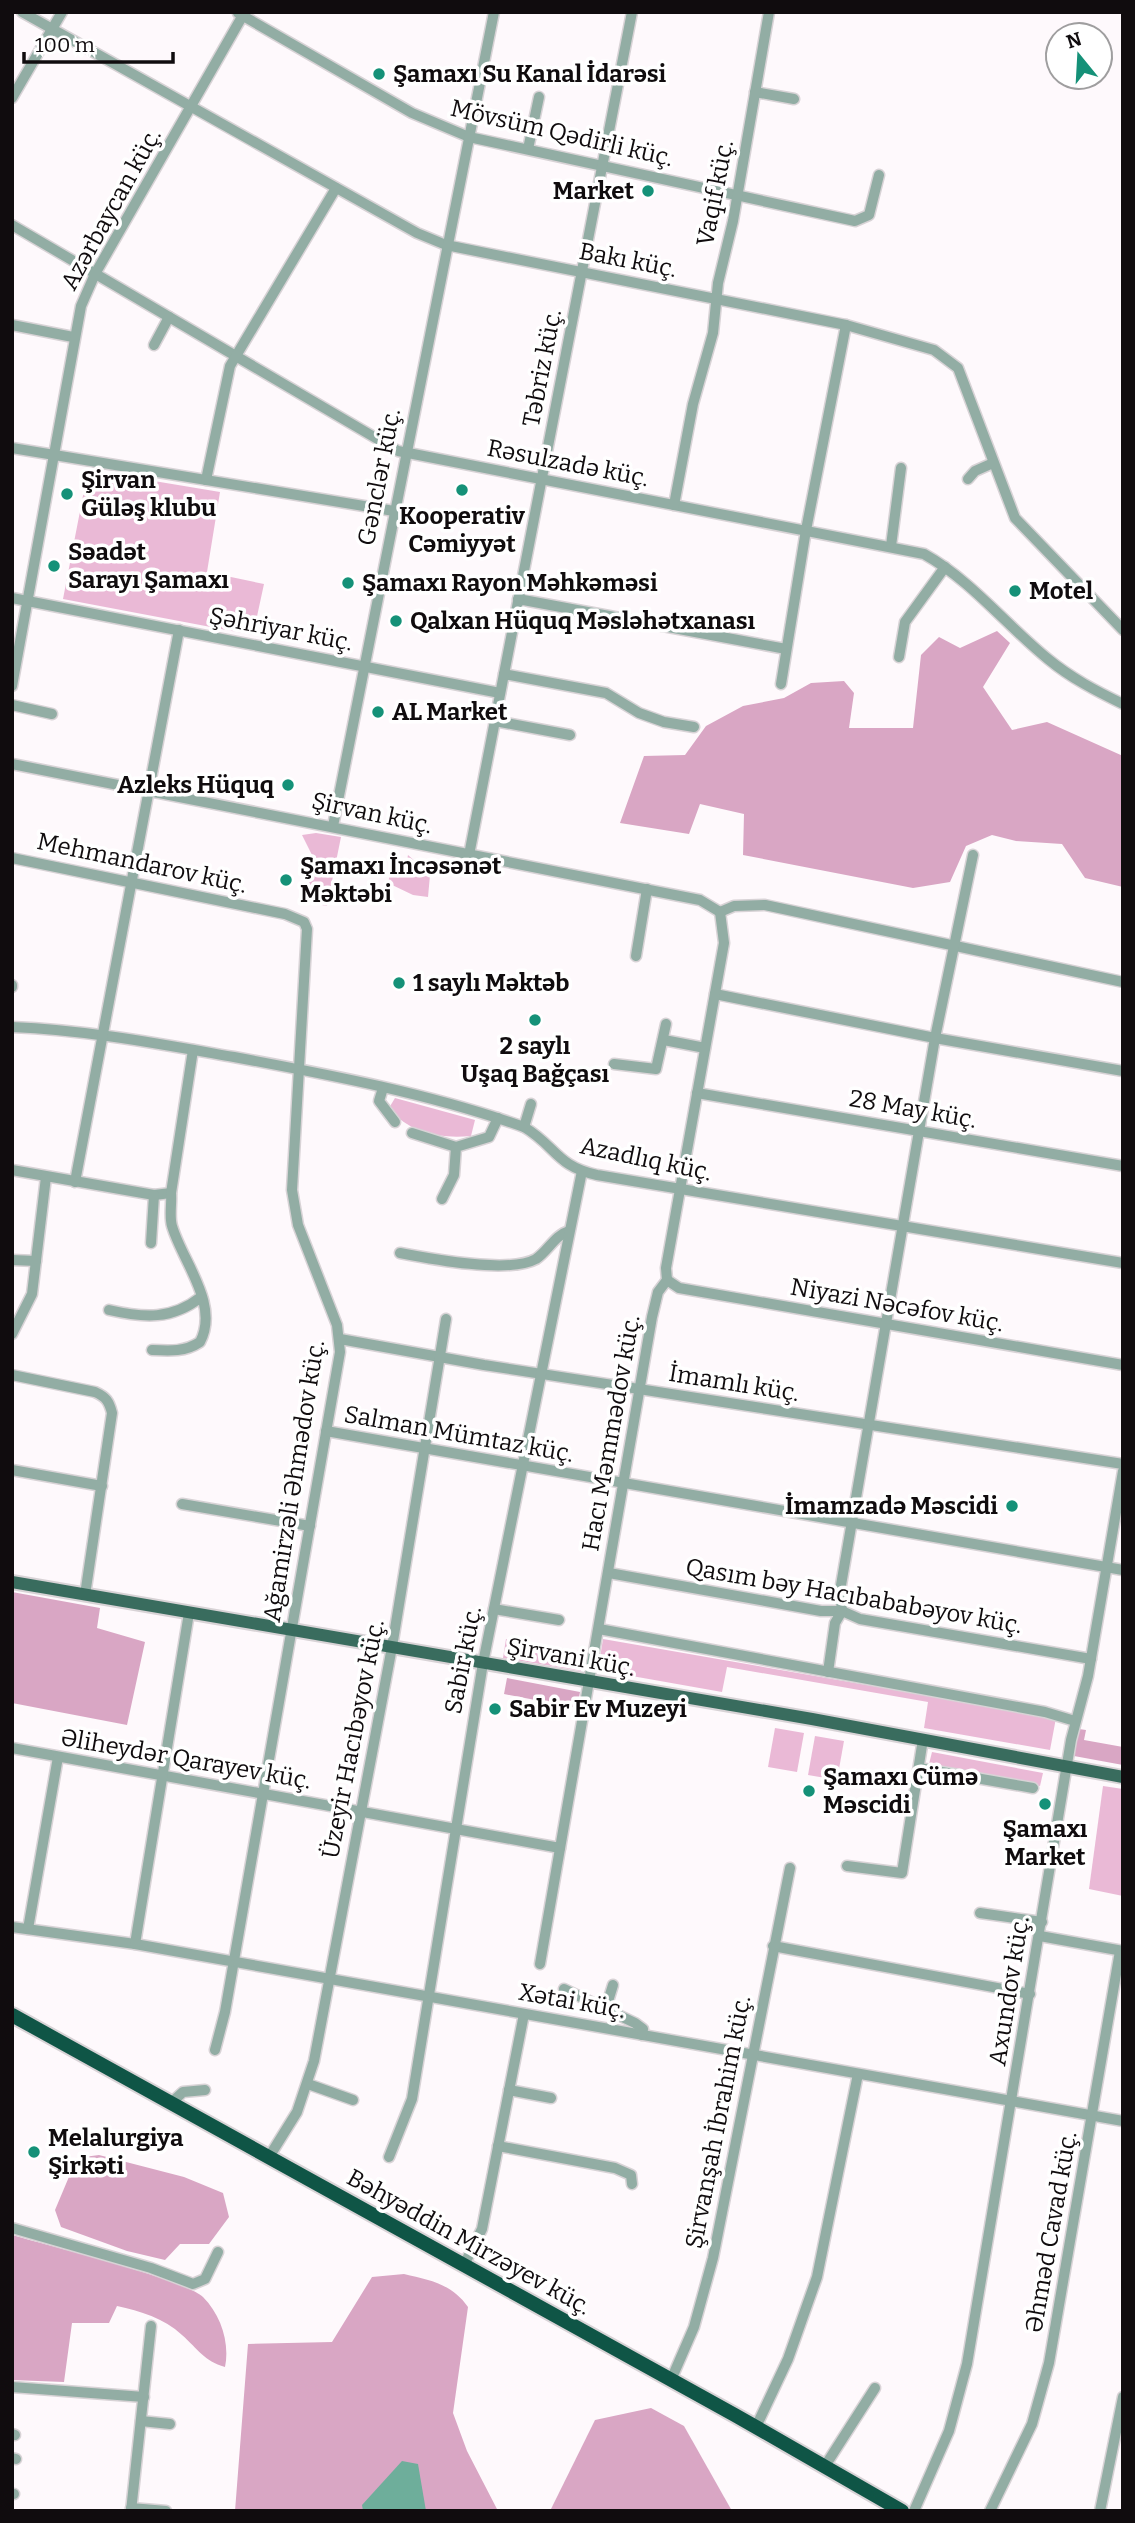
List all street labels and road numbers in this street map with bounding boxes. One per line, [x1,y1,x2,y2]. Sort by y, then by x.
street label: Mövsüm Qədirli küç. [448,94,676,172]
street label: Azərbaycan küç. [55,123,167,295]
street label: Vaqif küç. [691,138,739,248]
street label: Bakı küç. [577,237,679,283]
street label: Təbriz küç. [517,307,567,429]
street label: Gənclər küç. [352,406,406,548]
street label: Rəsulzadə küç. [485,434,651,492]
street label: Şəhriyar küç. [207,601,355,657]
street label: Şirvan küç. [309,787,435,839]
street label: Mehmandarov küç. [35,827,249,899]
street label: 28 May küç. [847,1084,979,1134]
street label: Azadlıq küç. [578,1131,714,1187]
street label: Niyazi Nəcəfov küç. [788,1272,1006,1338]
street label: Hacı Məmmədov küç. [576,1313,646,1553]
street label: Ağamirzəli Əhmədov küç. [258,1338,330,1624]
street label: İmamlı küç. [667,1359,801,1407]
street label: Salman Mümtaz küç. [342,1400,576,1468]
street label: Qasım bəy Hacıbababəyov küç. [684,1553,1024,1639]
street label: Sabir küç. [439,1604,487,1716]
street label: Üzeyir Hacıbəyov küç. [316,1617,390,1861]
street label: Şirvani küç. [505,1632,637,1682]
street label: Əliheydər Qarayev küç. [59,1723,313,1795]
street label: Axundov küç. [983,1914,1035,2068]
street label: Xətai küç. [516,1978,628,2024]
street label: Şirvanşah İbrahim küç. [680,1993,756,2251]
street label: Əhməd Cavad küç. [1020,2129,1082,2335]
street label: Bəhyəddin Mirzəyev küç. [342,2163,596,2321]

